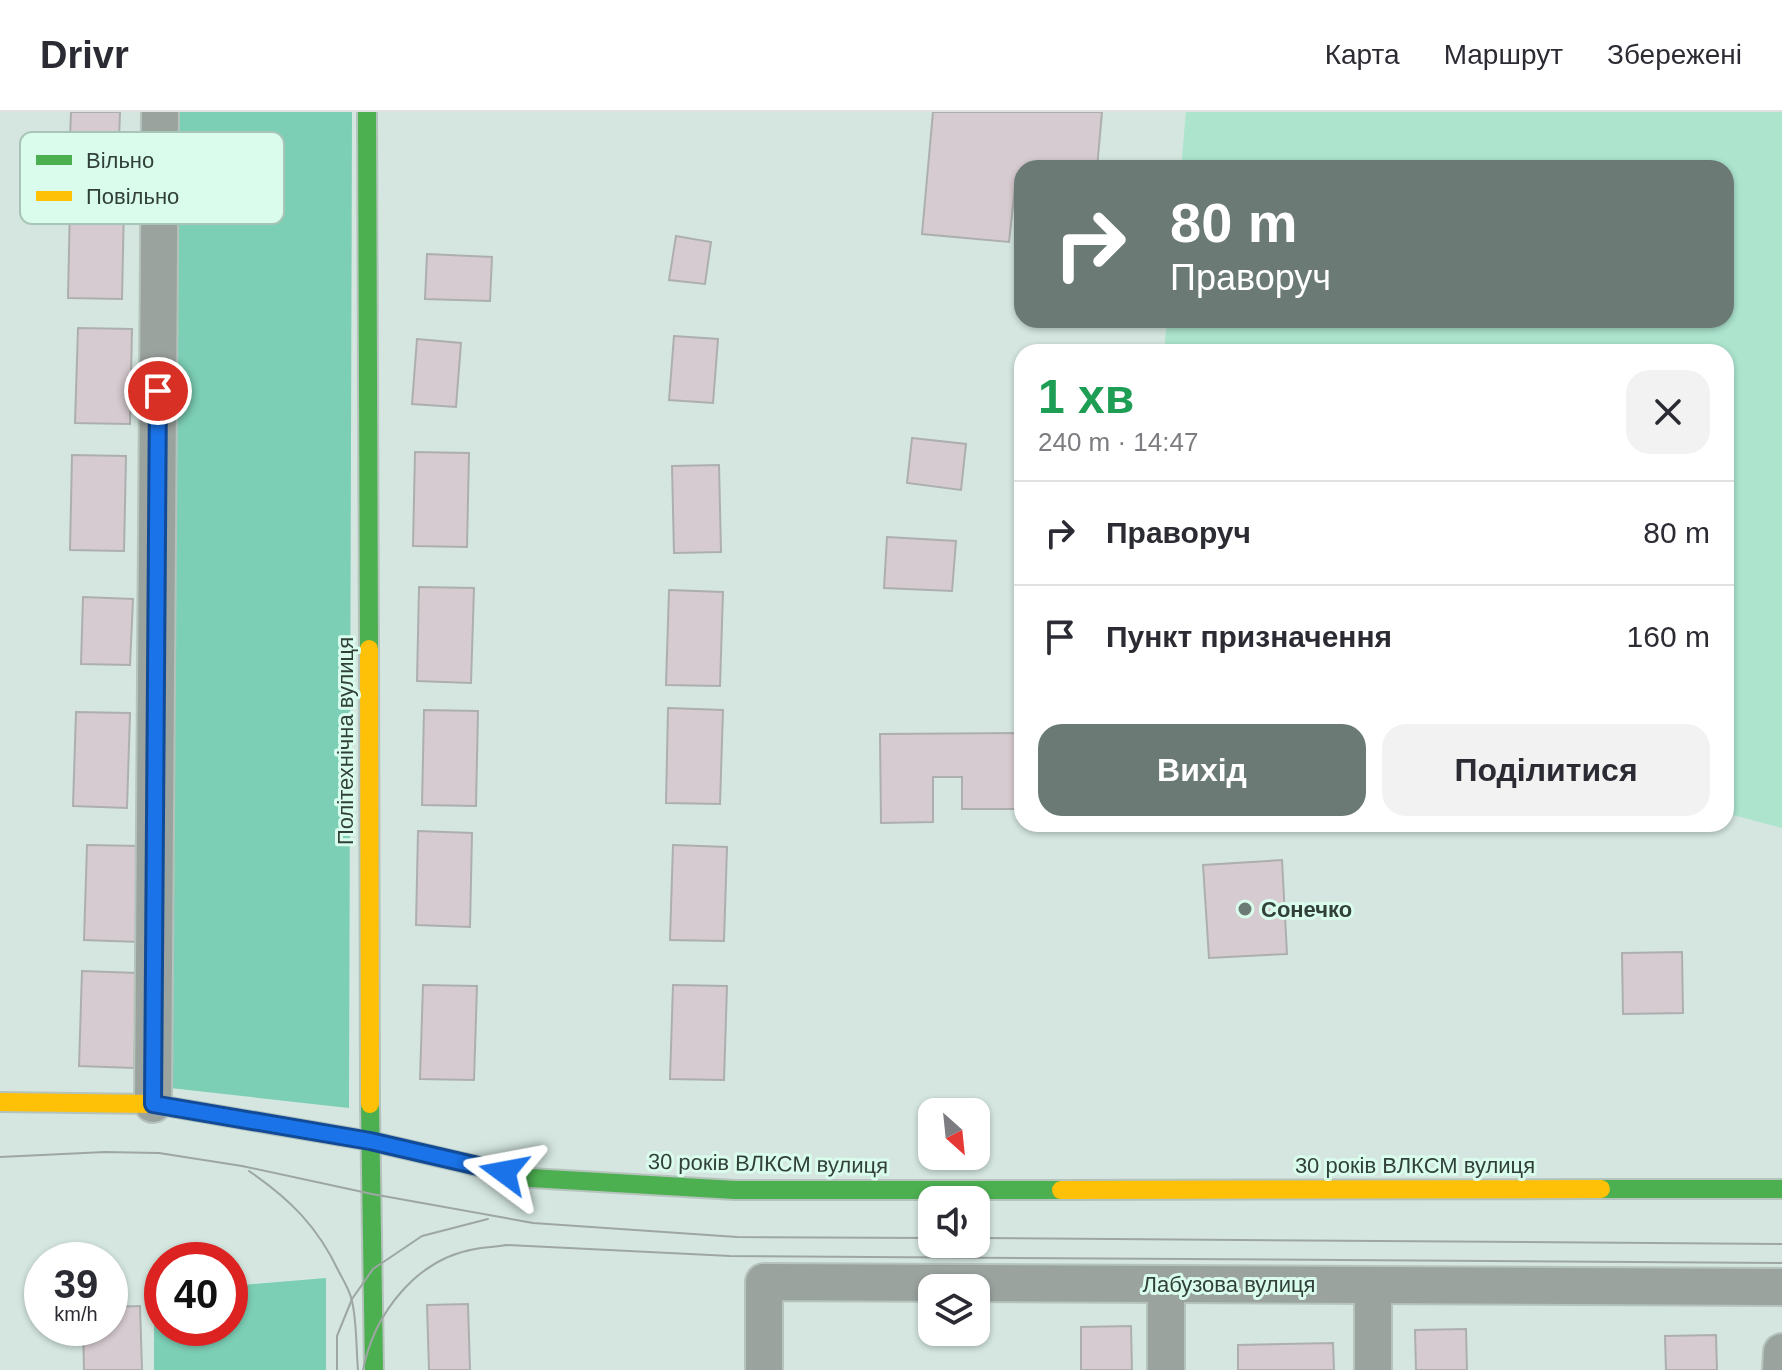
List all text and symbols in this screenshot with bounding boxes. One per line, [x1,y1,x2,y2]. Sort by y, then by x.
text: Drivr [40,34,129,76]
text: Карта [1325,39,1400,70]
text: Маршрут [1444,39,1563,70]
text: Збережені [1607,39,1742,70]
legend [20,132,284,224]
text: Вільно [86,148,154,173]
text: Повільно [86,184,179,209]
text: 80 m [1170,191,1298,254]
icon: right [1038,192,1142,296]
text: Праворуч [1170,257,1331,298]
pin [124,357,192,425]
icon: arrive [136,369,180,413]
text: 1 хв [1038,370,1134,423]
button: close [1626,370,1710,454]
text: 240 m · 14:47 [1038,427,1198,457]
icon: right [1038,511,1082,555]
text: Праворуч [1106,516,1251,549]
text: 80 m [1643,516,1710,549]
icon: arrive [1038,615,1082,659]
text: Пункт призначення [1106,620,1392,653]
text: 160 m [1627,620,1710,653]
street label: Політехнічна вулиця [333,637,358,845]
button: Вихід [1038,724,1366,816]
button: Поділитися [1382,724,1710,816]
place label: Сонечко [1261,897,1352,922]
marker: Сонечко [1236,900,1254,918]
north arrow [918,1098,990,1170]
map controls [918,1098,990,1346]
position arrow [462,1130,546,1214]
street label: 30 років ВЛКСМ вулиця [648,1149,888,1178]
street label: 30 років ВЛКСМ вулиця [1295,1153,1535,1178]
button: sound [918,1186,990,1258]
speed limit sign: 40 [144,1242,248,1346]
text: 39 [54,1262,98,1306]
street label: Лабузова вулиця [1142,1272,1316,1297]
button: layers [918,1274,990,1346]
text: km/h [54,1303,98,1325]

